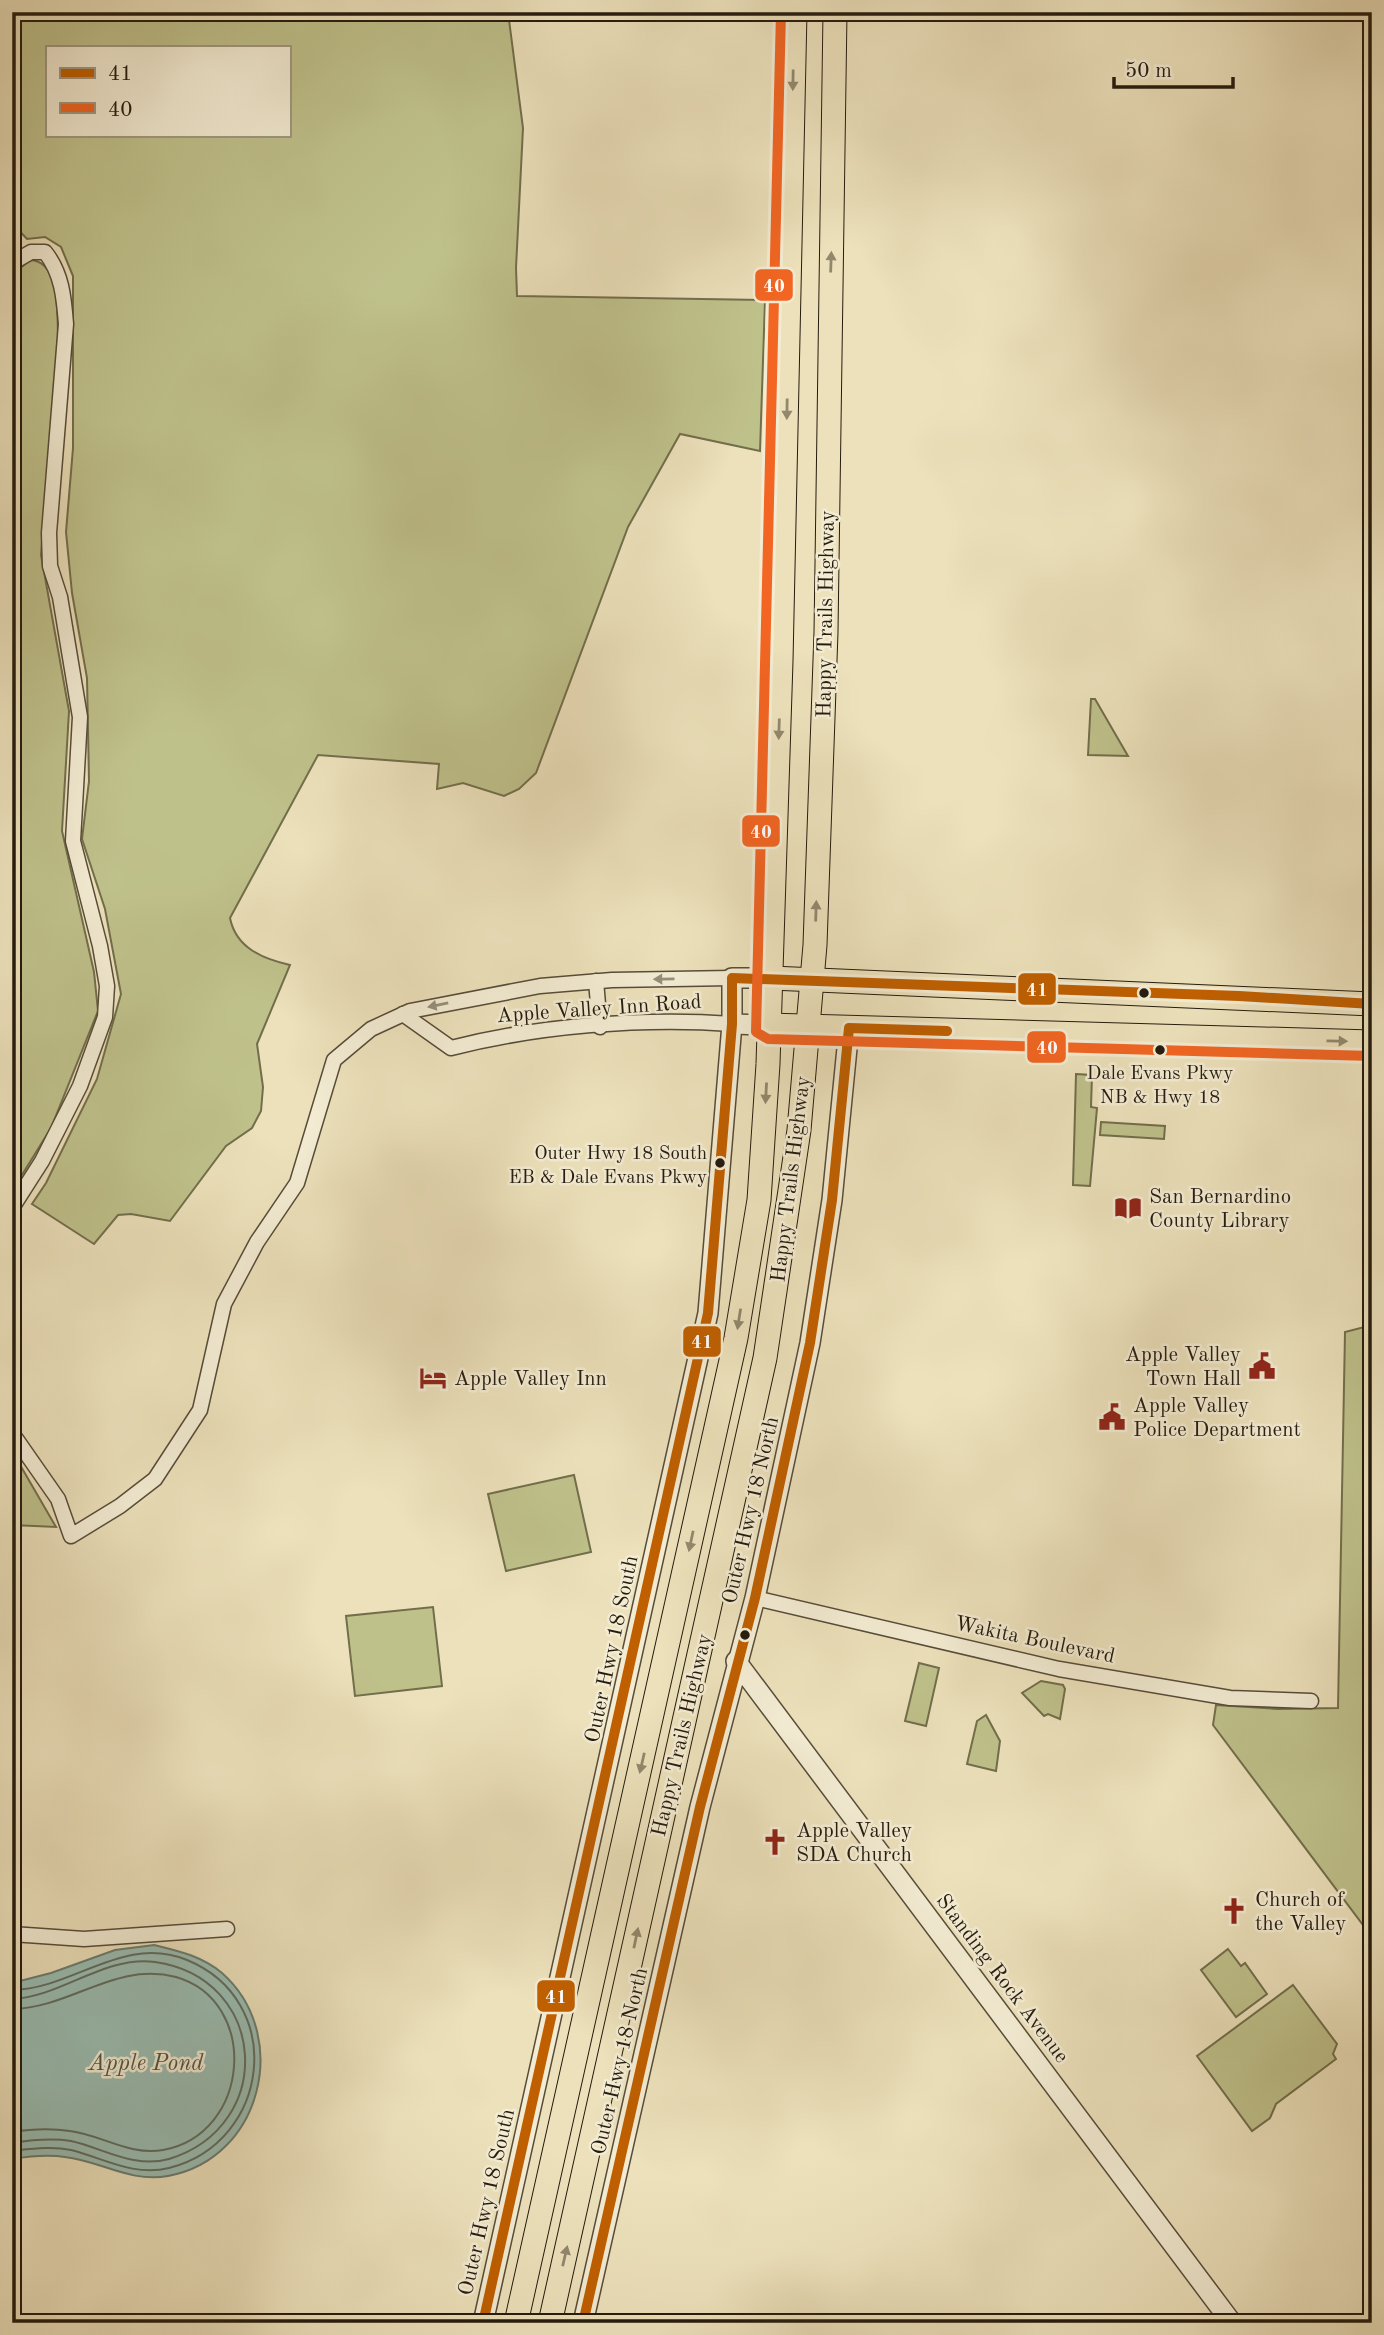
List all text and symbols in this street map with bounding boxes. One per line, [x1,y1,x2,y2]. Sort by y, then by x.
legend [46,46,290,136]
scale bar [1114,46,1234,90]
text: 50 m [1125,61,1172,82]
text: 41 [108,64,132,85]
one-way arrow [788,70,799,92]
text: 40 [108,100,132,121]
one-way arrow [826,251,837,273]
line badge: 40 [754,268,794,302]
text: 40 [763,278,785,297]
one-way arrow [782,398,793,420]
street label: Happy Trails Highway [814,510,839,718]
one-way arrow [774,718,785,740]
line badge: 40 [741,814,781,848]
text: 40 [750,824,772,843]
one-way arrow [811,900,822,922]
line badge: 41 [1017,972,1057,1006]
one-way arrow [653,973,675,985]
text: 41 [1026,982,1048,1001]
unlabelled marker [1137,986,1151,1000]
street label: Apple Valley Inn Road [496,992,702,1027]
one-way arrow [427,999,449,1010]
line badge: 40 [1026,1030,1067,1064]
one-way arrow [1326,1036,1348,1047]
text: 40 [1036,1040,1058,1059]
marker: Dale Evans Pkwy NB & Hwy 18 [1153,1043,1167,1057]
place label: Dale Evans Pkwy NB & Hwy 18 [1087,1065,1233,1108]
street label: Happy Trails Highway [768,1075,815,1284]
one-way arrow [760,1082,771,1104]
place label: Outer Hwy 18 South EB & Dale Evans Pkwy [508,1145,707,1188]
marker: Outer Hwy 18 South EB & Dale Evans Pkwy [713,1156,727,1170]
place label: San Bernardino County Library [1149,1187,1291,1232]
library icon: San Bernardino County Library [1113,1193,1143,1223]
one-way arrow [733,1308,744,1330]
line badge: 41 [682,1325,722,1358]
text: 41 [691,1334,713,1353]
place label: Apple Valley Town Hall [1125,1345,1241,1390]
public building icon: Apple Valley Town Hall [1247,1351,1277,1381]
hotel icon: Apple Valley Inn [418,1363,448,1393]
place label: Apple Valley Inn [454,1369,607,1390]
place label: Apple Valley Police Department [1133,1396,1301,1441]
public building icon: Apple Valley Police Department [1097,1402,1127,1432]
street label: Outer Hwy 18 North [720,1415,783,1606]
one-way arrow [686,1530,697,1552]
street label: Outer Hwy 18 South [582,1554,643,1745]
street label: Wakita Boulevard [953,1613,1117,1668]
unlabelled marker [738,1628,752,1642]
street label: Happy Trails Highway [649,1632,716,1839]
one-way arrow [636,1752,647,1774]
place label: Apple Valley SDA Church [796,1821,912,1866]
church icon: Apple Valley SDA Church [760,1827,790,1857]
place label: Church of the Valley [1255,1890,1346,1935]
street label: Standing Rock Avenue [932,1891,1072,2067]
church icon: Church of the Valley [1219,1896,1249,1926]
one-way arrow [631,1927,642,1949]
street label: Outer Hwy 18 North [589,1966,652,2157]
line badge: 41 [536,1979,576,2013]
text: 41 [545,1989,567,2008]
water label: Apple Pond [86,2052,204,2076]
street label: Outer Hwy 18 South [456,2107,519,2298]
one-way arrow [560,2245,571,2267]

